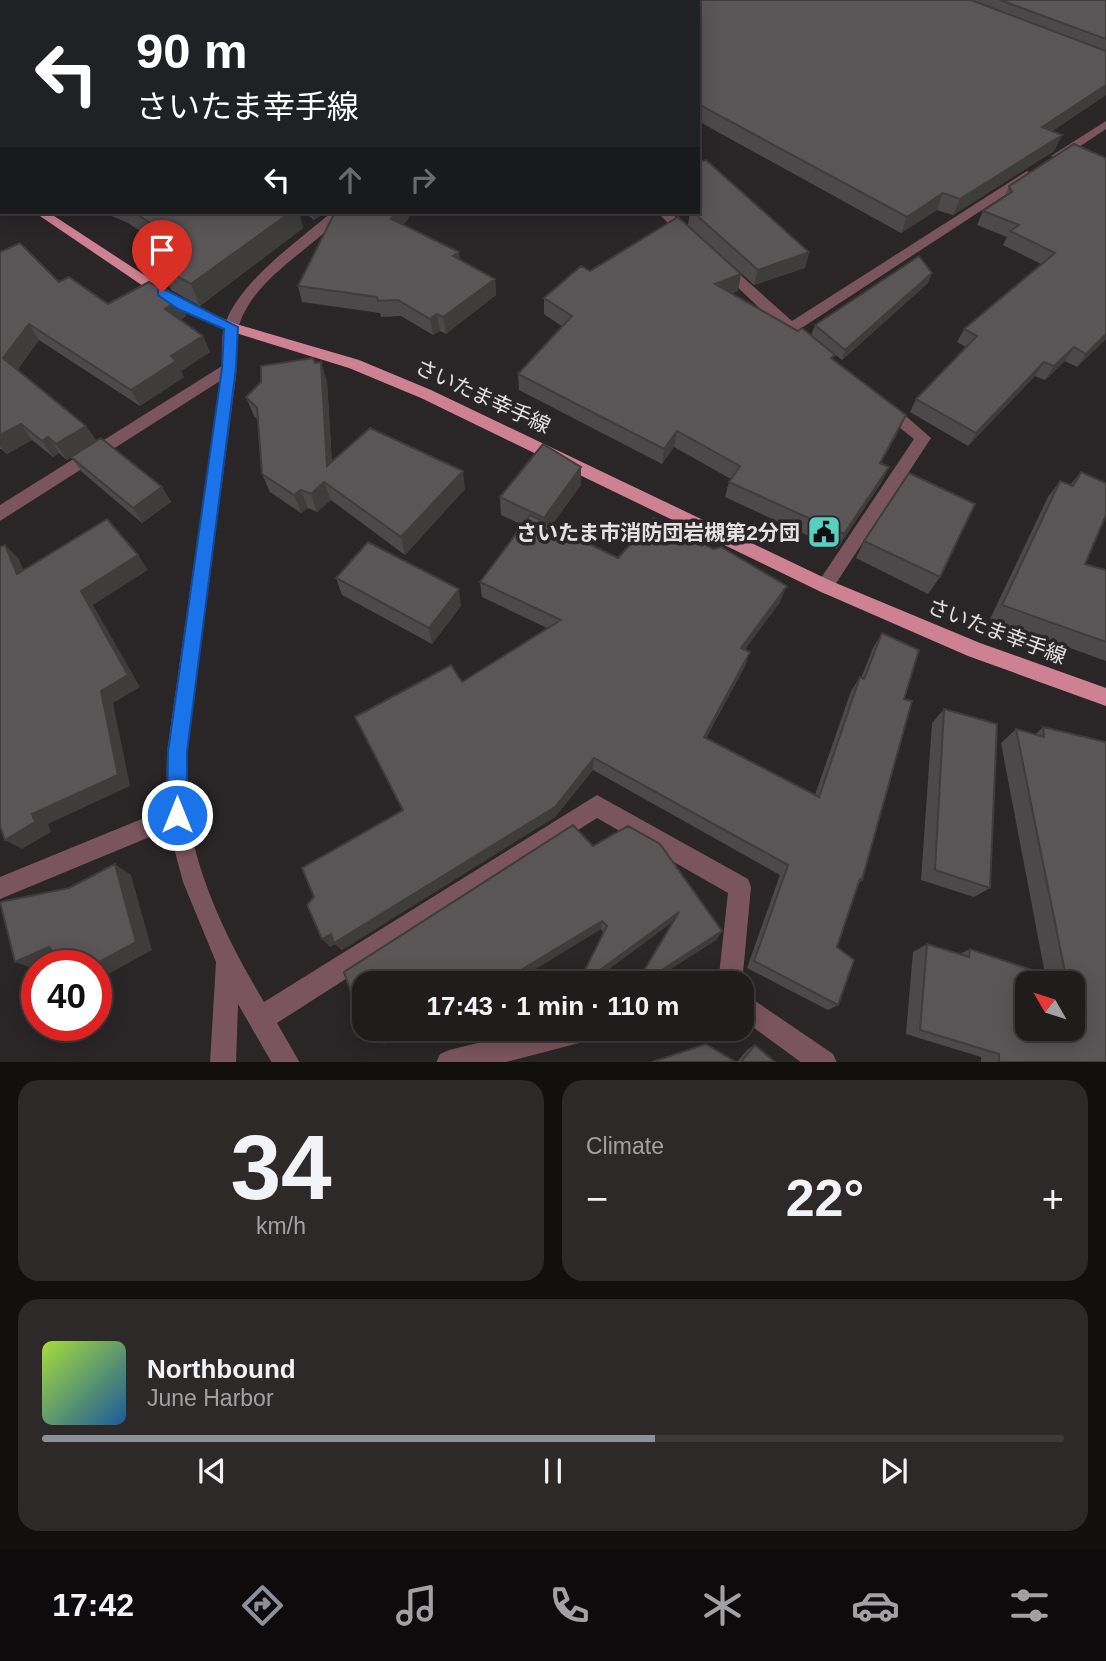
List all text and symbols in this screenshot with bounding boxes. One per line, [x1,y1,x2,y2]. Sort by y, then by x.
text: 90 m [136,24,248,78]
icon: left [21,28,112,119]
text: さいたま幸手線 [136,89,359,125]
icon: left [258,161,296,199]
icon: ahead [331,161,369,199]
icon: right [404,161,442,199]
pin [132,220,192,292]
icon: arrive [143,231,181,269]
street label: さいたま幸手線 [412,355,554,437]
public building icon: さいたま市消防団岩槻第2分団 [805,513,843,551]
place label: さいたま市消防団岩槻第2分団 [516,521,800,544]
street label: さいたま幸手線 [925,594,1069,668]
position arrow [140,778,214,852]
speed limit sign: 40 [21,950,112,1041]
north arrow [1015,971,1085,1041]
map controls [1015,971,1085,1041]
text: 17:43 · 1 min · 110 m [427,991,679,1021]
text: 34 [230,1117,332,1218]
text: Climate [586,1133,664,1159]
text: 22° [786,1169,864,1227]
text: − [586,1178,608,1220]
text: + [1042,1178,1064,1220]
text: km/h [256,1213,306,1239]
text: Northbound [147,1354,296,1384]
text: June Harbor [147,1385,274,1411]
icon: previous [193,1452,231,1490]
icon: pause [534,1452,572,1490]
icon: next [875,1452,913,1490]
icon: directions [238,1581,287,1630]
icon: music [392,1581,441,1630]
icon: phone [545,1581,594,1630]
icon: climate [698,1581,747,1630]
icon: car [851,1581,900,1630]
icon: filters [1005,1581,1054,1630]
text: 17:42 [52,1587,134,1623]

